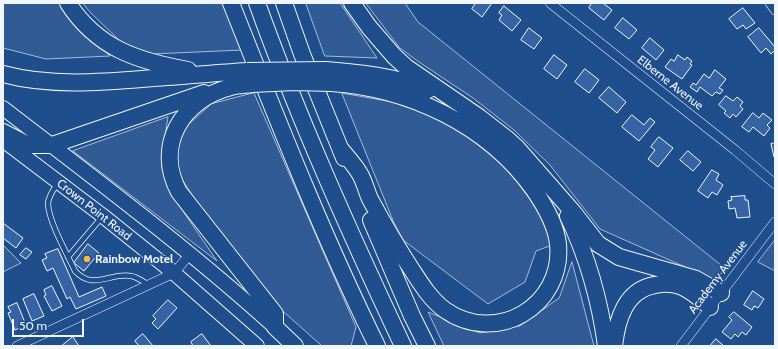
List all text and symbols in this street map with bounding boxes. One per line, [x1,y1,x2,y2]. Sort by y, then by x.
street label: Elberne Avenue [634,53,706,113]
street label: Crown Point Road [54,176,134,244]
street label: Academy Avenue [686,237,750,317]
place label: Rainbow Motel [95,252,173,266]
marker: Rainbow Motel [82,254,92,264]
scale bar [14,311,86,337]
text: 50 m [19,318,47,333]

